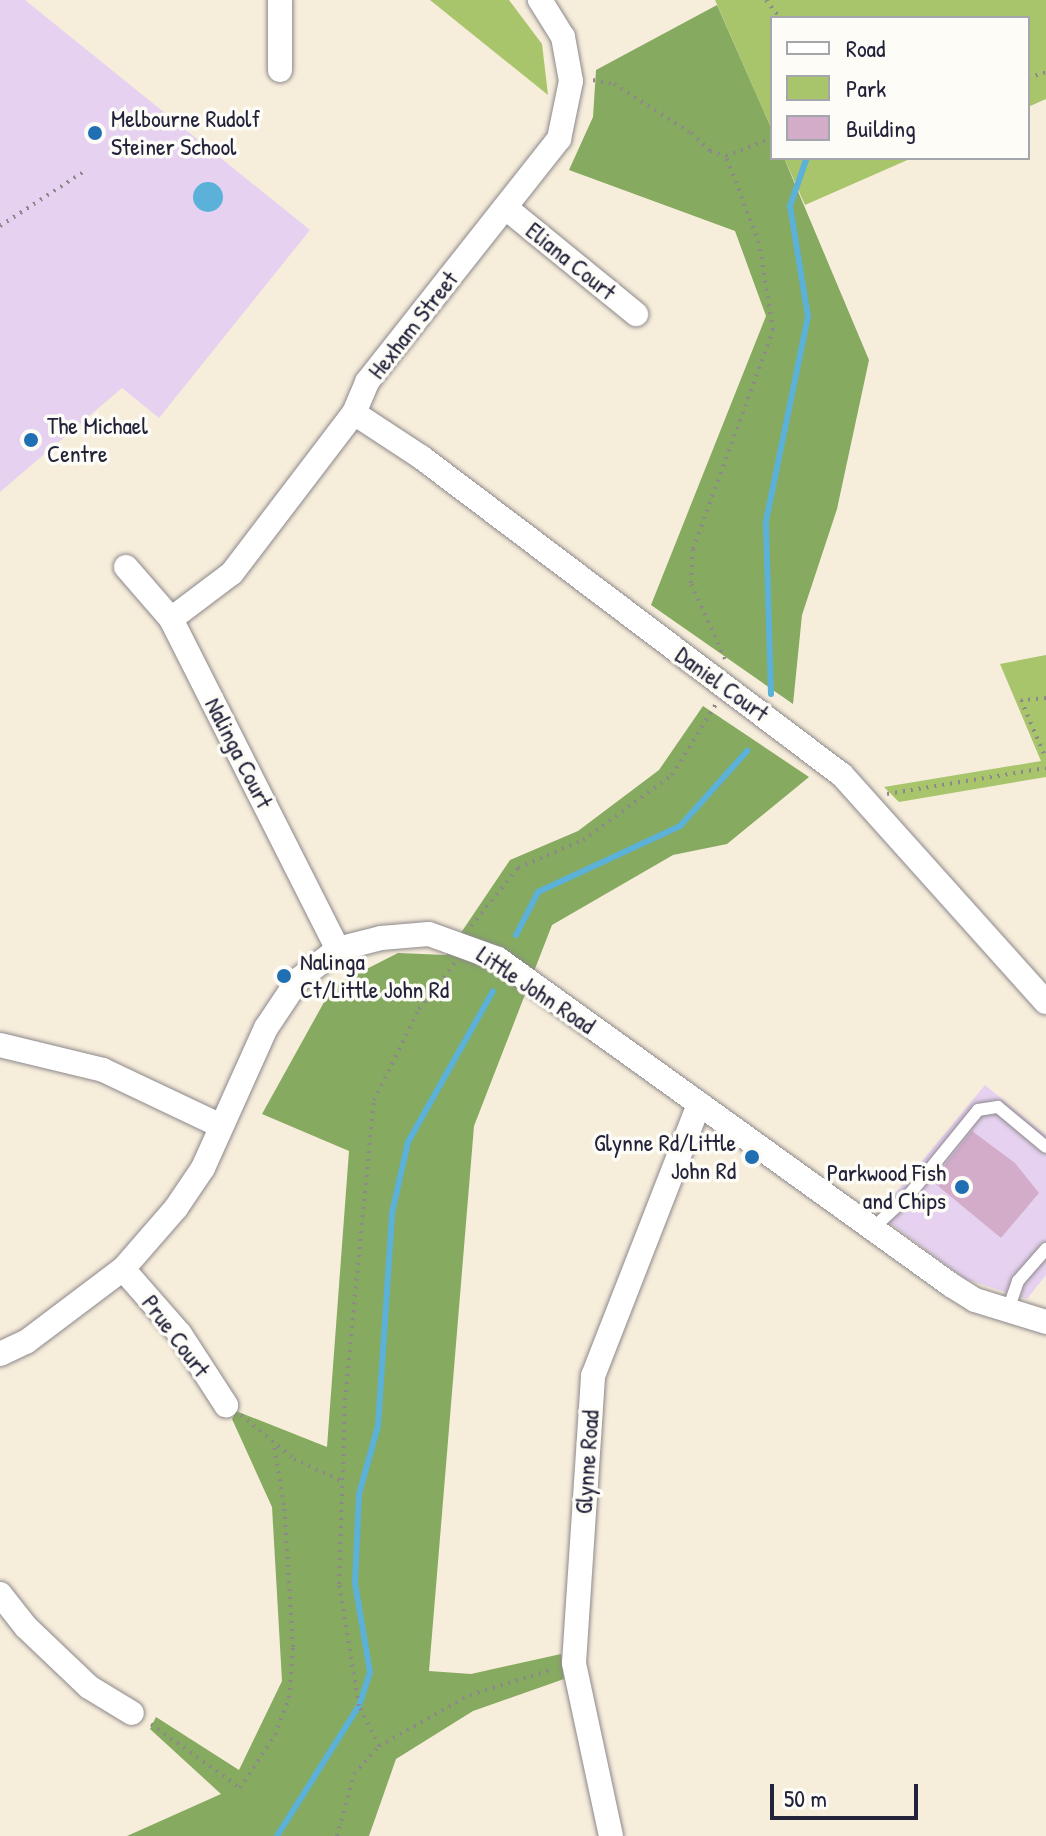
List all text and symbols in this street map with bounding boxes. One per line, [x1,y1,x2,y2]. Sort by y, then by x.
legend [770,16,1030,160]
text: Road [846,32,885,64]
text: Park [846,72,886,104]
place label: Melbourne Rudolf Steiner School [111,105,260,161]
text: Building [846,112,916,144]
marker: Melbourne Rudolf Steiner School [86,124,104,142]
street label: Eliana Court [520,216,622,306]
street label: Hexham Street [362,265,464,385]
place label: The Michael Centre [47,412,148,468]
marker: The Michael Centre [22,431,40,449]
street label: Daniel Court [670,640,774,728]
street label: Nalinga Court [199,693,279,813]
street label: Little John Road [471,940,601,1040]
place label: Nalinga Ct/Little John Rd [300,948,449,1004]
marker: Nalinga Ct/Little John Rd [275,967,293,985]
place label: Glynne Rd/Little John Rd [594,1129,736,1185]
marker: Glynne Rd/Little John Rd [743,1148,761,1166]
place label: Parkwood Fish and Chips [827,1159,946,1215]
marker: Parkwood Fish and Chips [953,1178,971,1196]
street label: Prue Court [136,1289,216,1383]
street label: Glynne Road [569,1409,605,1515]
scale bar [774,1768,922,1818]
text: 50 m [784,1782,827,1814]

